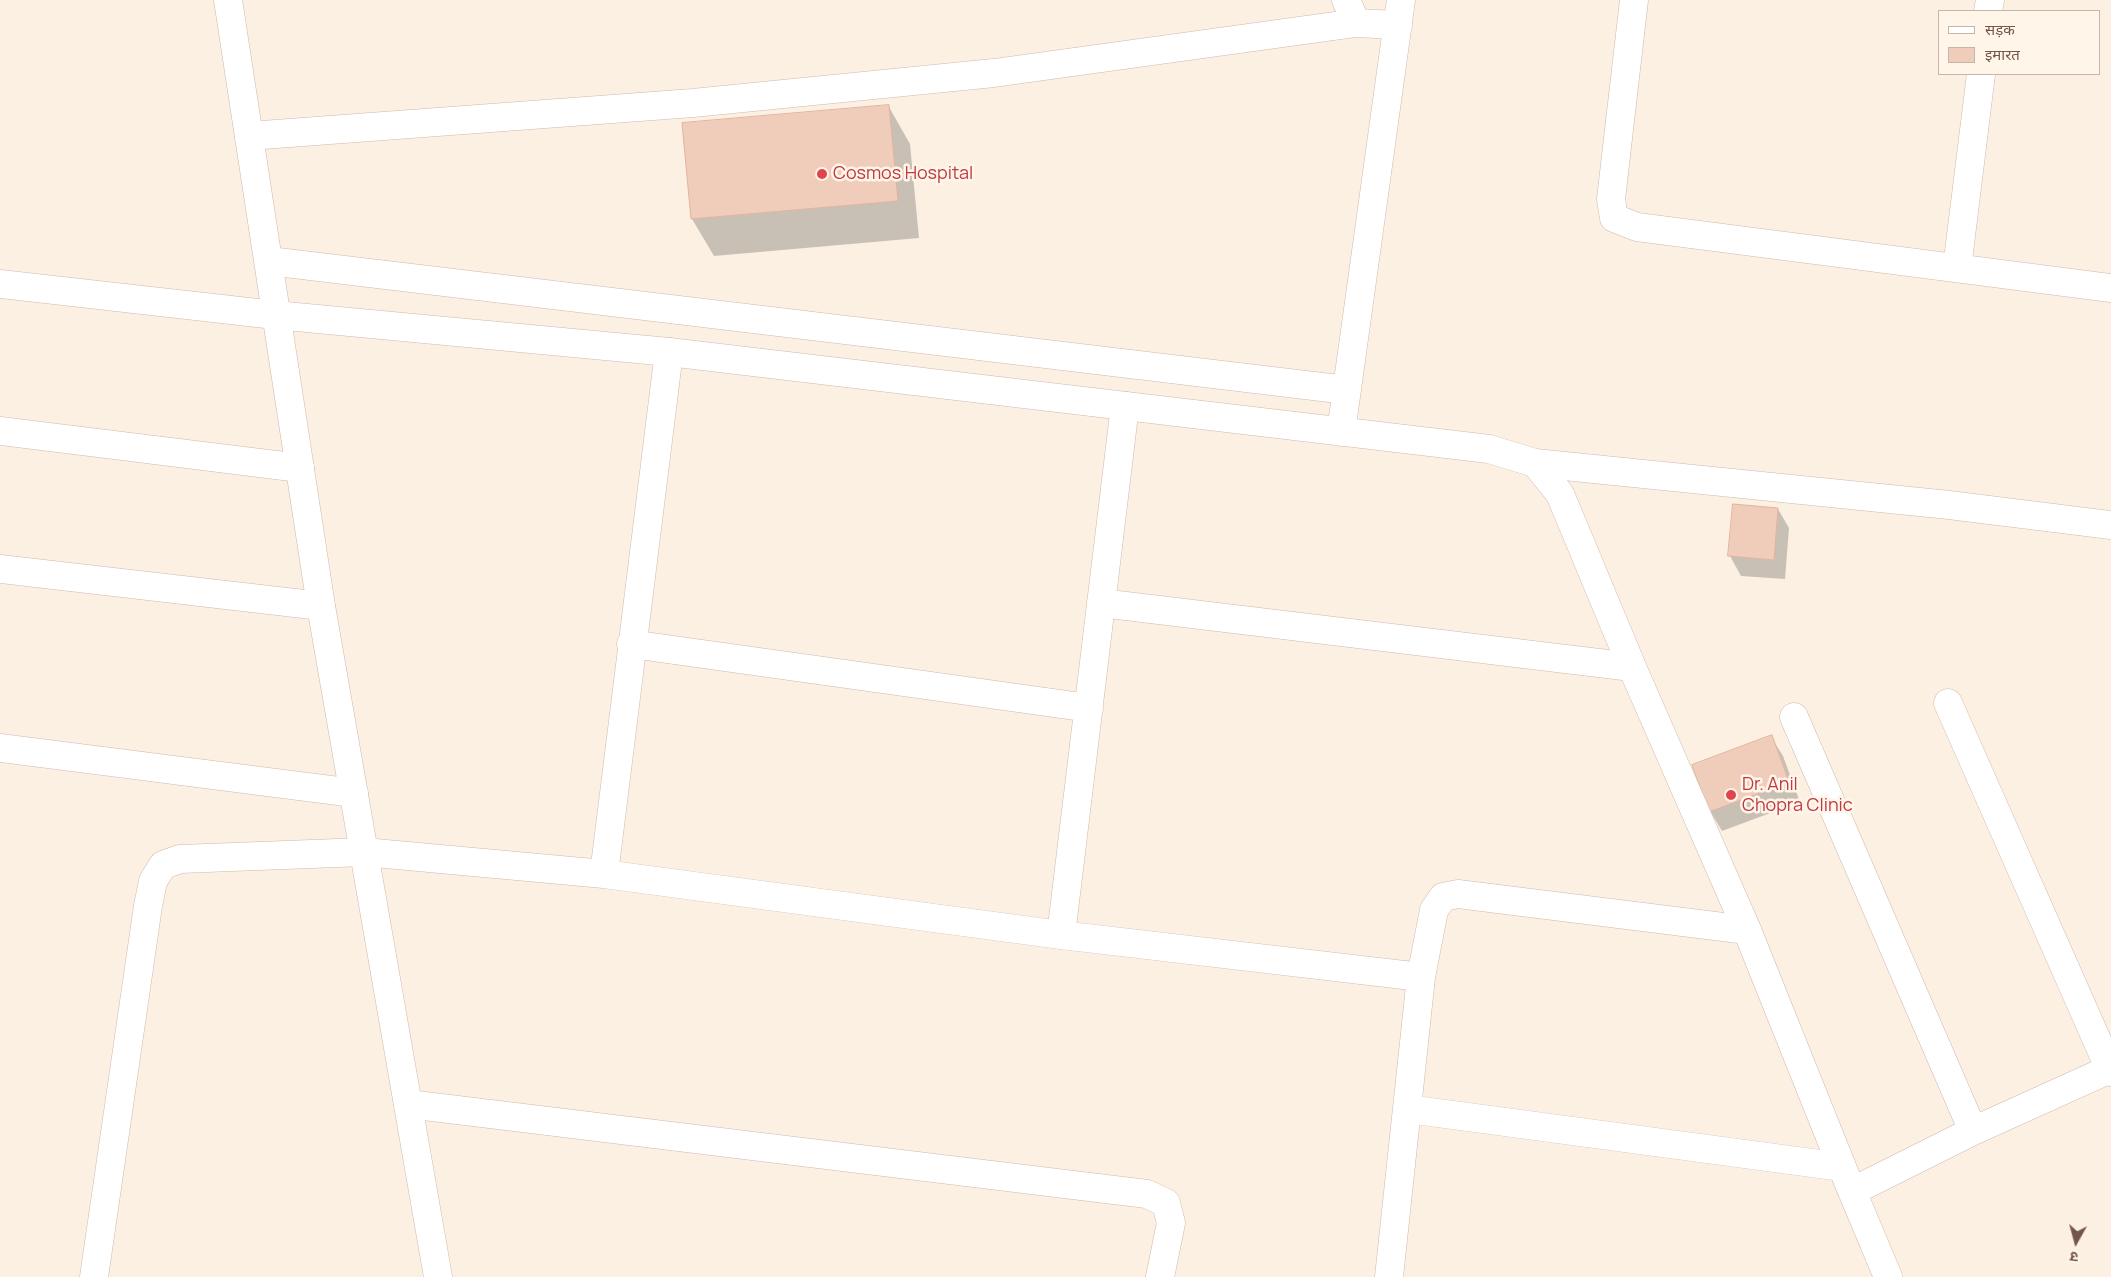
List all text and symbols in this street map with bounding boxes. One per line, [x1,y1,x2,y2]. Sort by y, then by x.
legend [1938,10,2101,75]
text: सड़क [1985,19,2015,40]
text: इमारत [1985,44,2020,65]
place label: Cosmos Hospital [833,163,973,185]
marker: Cosmos Hospital [815,167,829,181]
place label: Dr. Anil Chopra Clinic [1742,774,1853,816]
marker: Dr. Anil Chopra Clinic [1724,788,1738,802]
north arrow [2051,1217,2101,1267]
text: उ [2069,1247,2079,1267]

